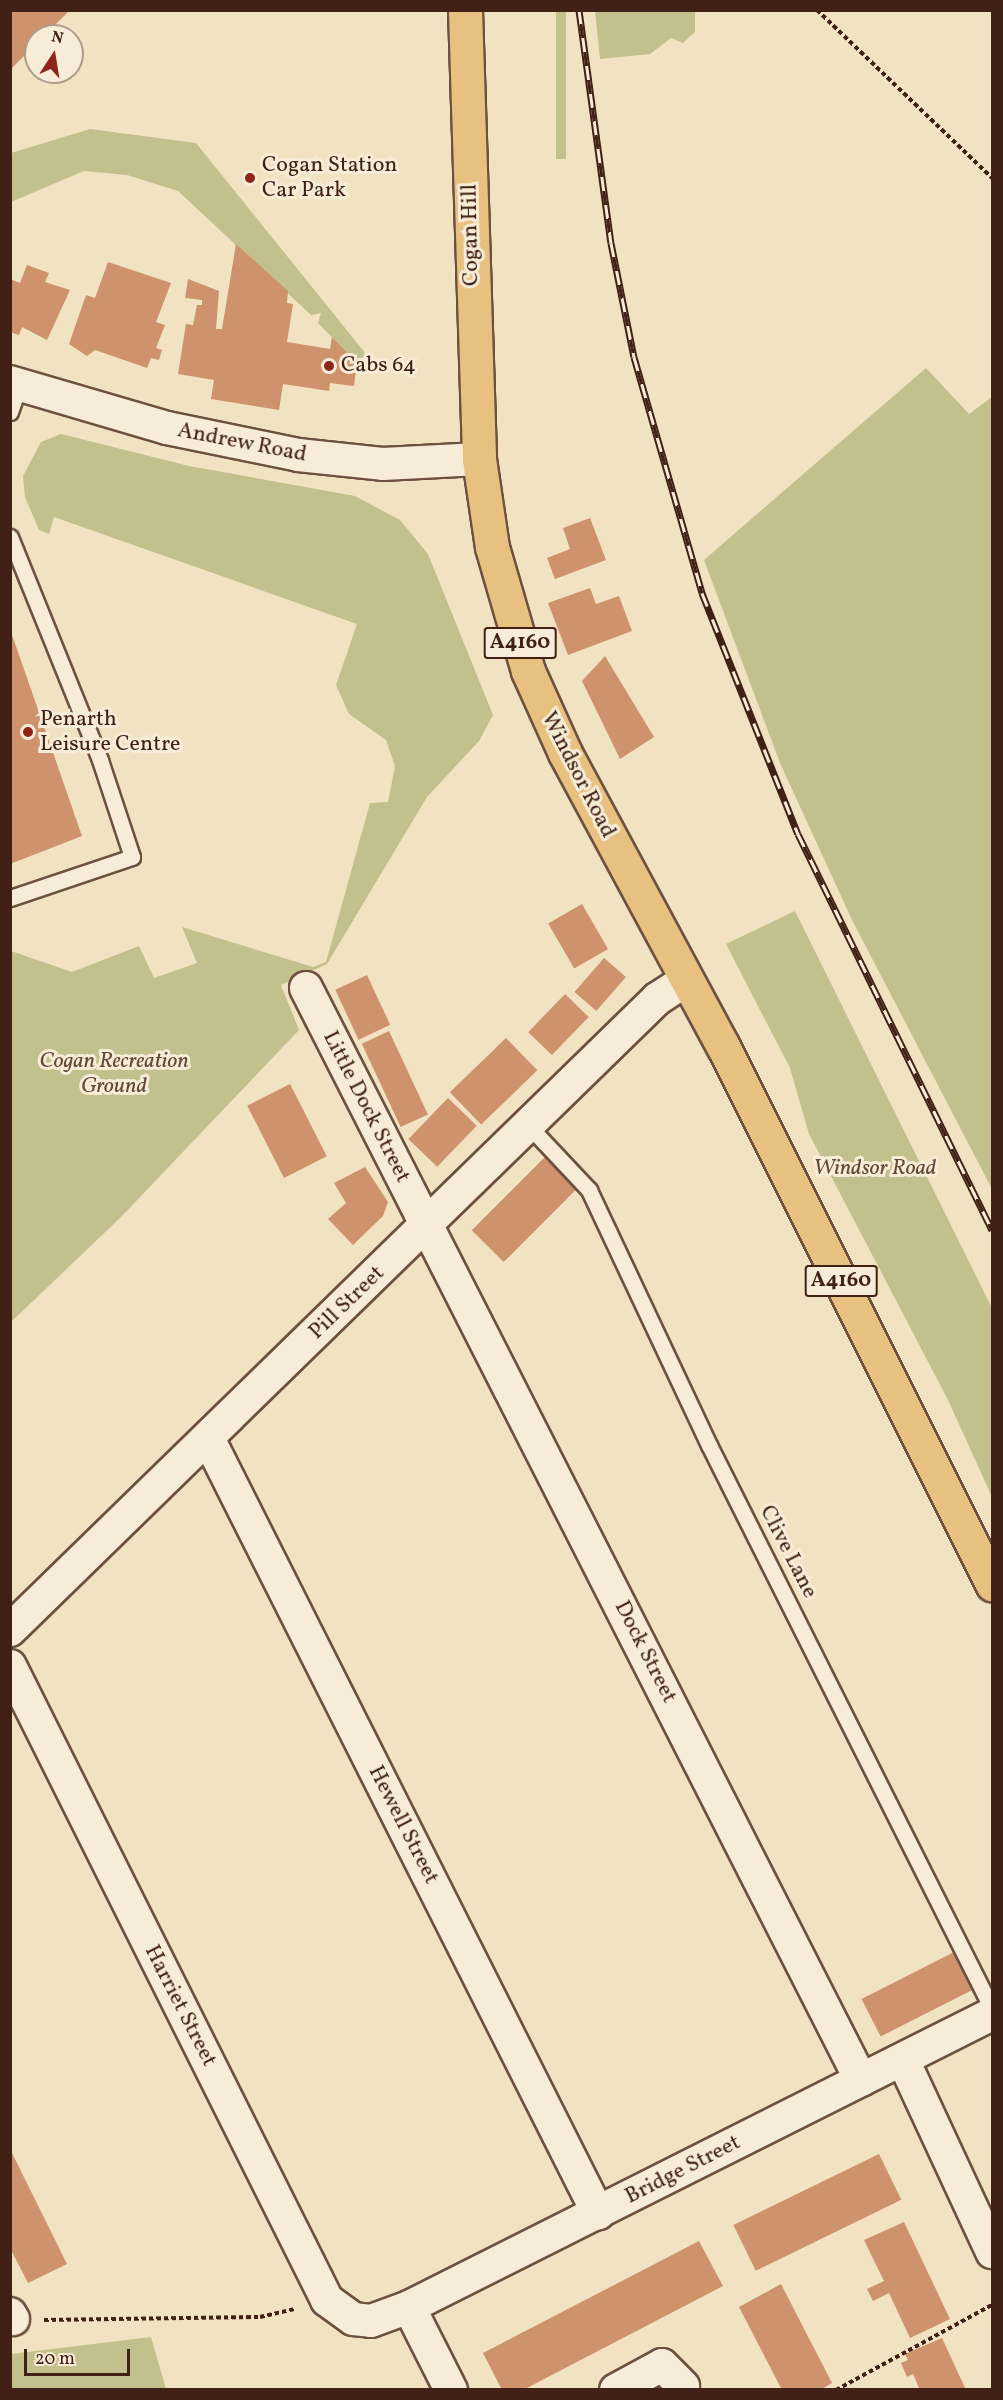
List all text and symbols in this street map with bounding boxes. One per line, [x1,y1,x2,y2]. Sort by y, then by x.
north arrow [24,24,84,84]
text: N [49,26,65,50]
place label: Cogan Station Car Park [262,152,397,204]
marker: Cogan Station Car Park [243,171,257,185]
street label: Cogan Hill [457,184,485,286]
place label: Cabs 64 [341,353,416,379]
marker: Cabs 64 [322,359,336,373]
street label: Andrew Road [175,417,309,469]
road number: A4160 [482,625,558,661]
place label: Penarth Leisure Centre [40,706,181,758]
street label: Windsor Road [535,708,621,842]
marker: Penarth Leisure Centre [21,725,35,739]
street label: Little Dock Street [316,1027,416,1187]
park label: Cogan Recreation Ground [39,1048,189,1100]
park label: Windsor Road [814,1156,936,1182]
street label: Pill Street [304,1261,390,1345]
road number: A4160 [804,1263,878,1299]
street label: Clive Lane [753,1501,823,1603]
street label: Dock Street [608,1597,682,1707]
street label: Hewell Street [362,1761,444,1889]
street label: Harriet Street [138,1941,222,2071]
street label: Bridge Street [621,2130,745,2210]
scale bar [27,2337,134,2375]
text: 20 m [35,2347,75,2372]

